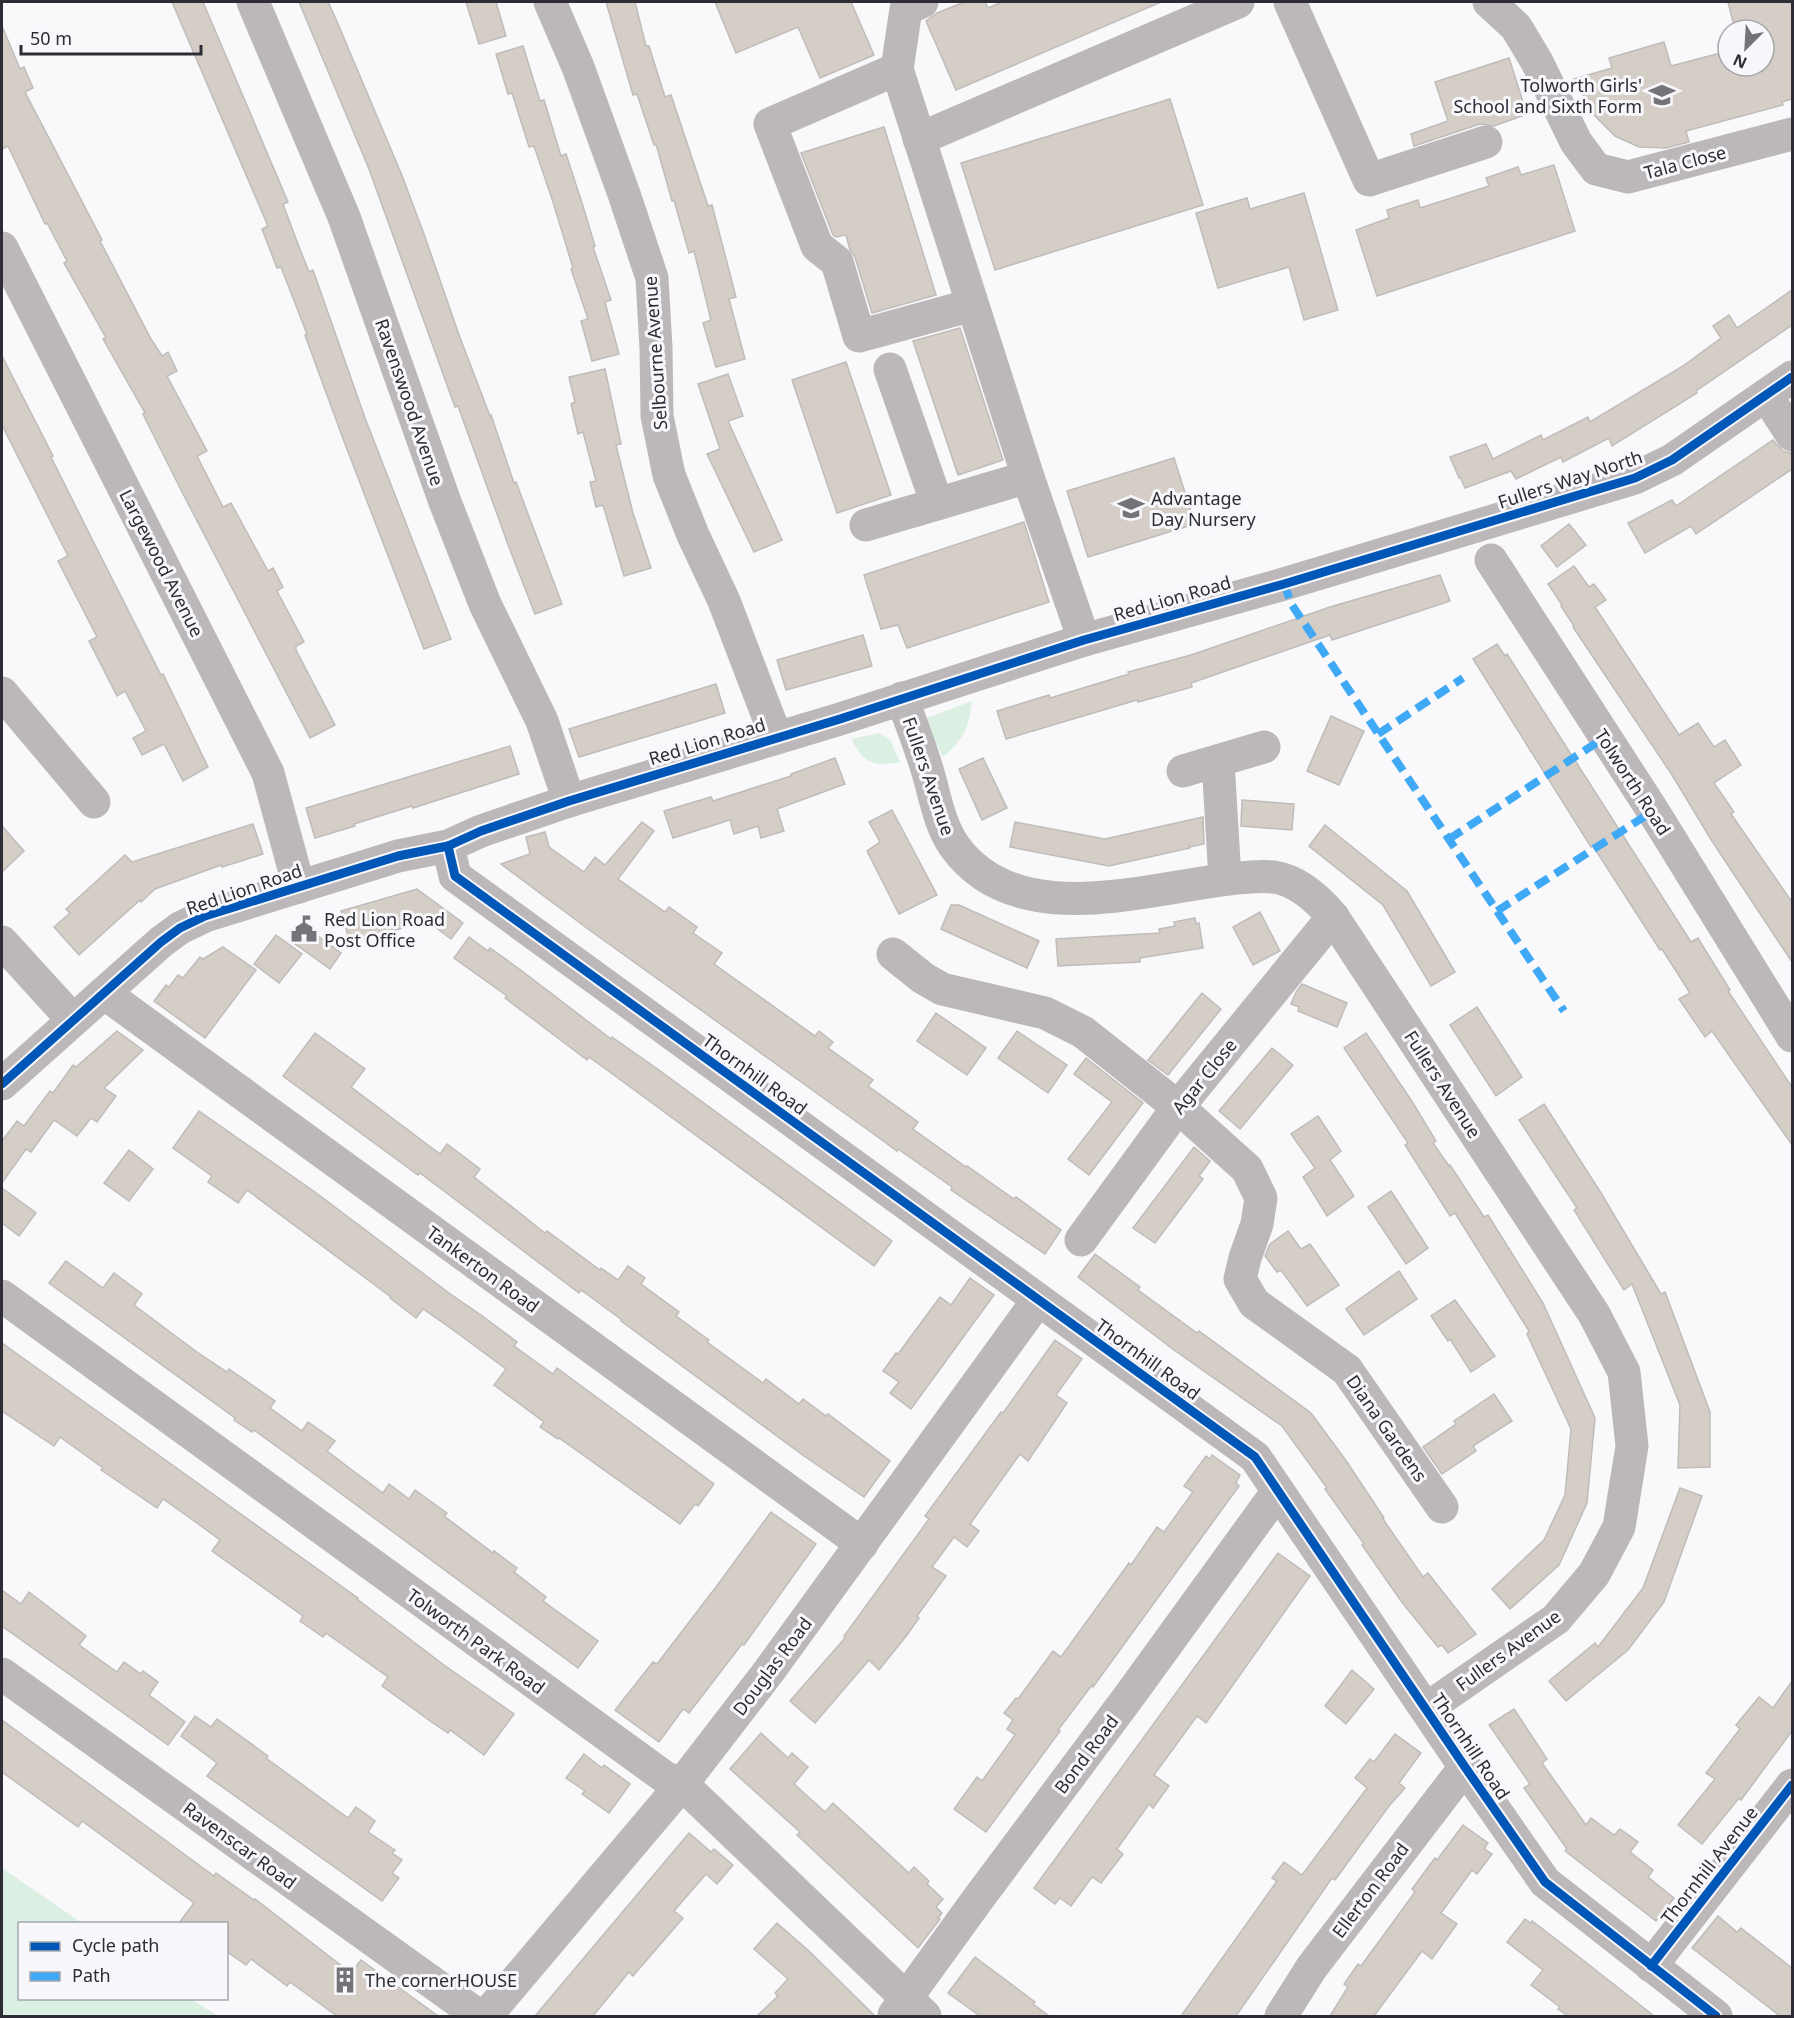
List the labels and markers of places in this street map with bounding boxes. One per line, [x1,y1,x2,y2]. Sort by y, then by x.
place label: Tolworth Girls' School and Sixth Form [1453,73,1642,118]
school or university icon: Tolworth Girls' School and Sixth Form [1647,80,1677,110]
place label: Advantage Day Nursery [1151,486,1257,531]
school or university icon: Advantage Day Nursery [1116,493,1146,523]
place label: Red Lion Road Post Office [324,907,445,952]
public building icon: Red Lion Road Post Office [289,914,319,944]
building icon: The cornerHOUSE [330,1965,360,1995]
place label: The cornerHOUSE [365,1968,517,1992]

